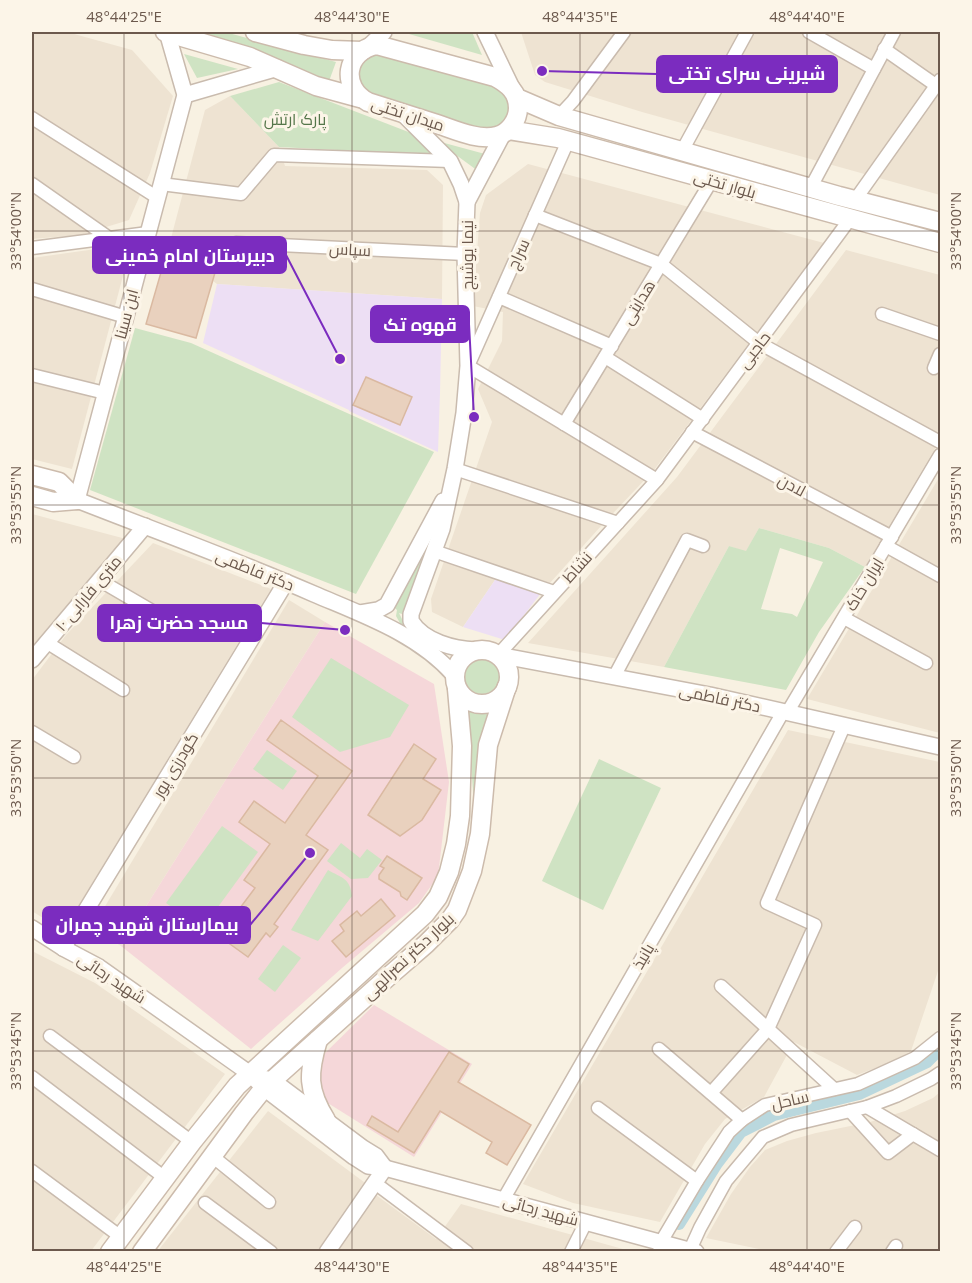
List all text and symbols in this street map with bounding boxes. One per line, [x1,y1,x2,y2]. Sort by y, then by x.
text: 48°44'25"E [86,6,162,26]
text: 48°44'30"E [314,6,390,26]
text: 48°44'35"E [542,6,618,26]
text: 48°44'40"E [769,6,845,26]
callout: شیرینی سرای تختی [657,56,837,92]
text: شیرینی سرای تختی [669,61,825,85]
street label: میدان تختی [369,92,447,136]
park label: پارک ارتش [264,108,327,131]
street label: بلوار تختی [691,165,759,203]
text: 33°54'00"N [5,192,25,270]
text: 33°54'00"N [945,192,965,270]
street label: نیما یوشیج [456,220,479,290]
street label: سراج [502,235,535,273]
callout: دبیرستان امام خمینی [93,237,286,273]
street label: سپاس [328,237,372,261]
text: دبیرستان امام خمینی [105,243,275,268]
street label: هدایتی [616,275,660,329]
street label: ابن سینا [109,286,143,342]
callout: قهوه تک [371,306,469,342]
text: قهوه تک [383,312,457,336]
street label: حاجبی [733,327,775,373]
text: 33°53'55"N [5,466,25,544]
text: 33°53'55"N [945,466,965,544]
street label: لادن [774,469,810,501]
street label: دکتر فاطمی [213,544,297,596]
street label: نشاط [557,547,597,587]
street label: ۱۰ متری فارابی [50,550,126,636]
street label: ایران خاک [839,553,889,615]
callout: مسجد حضرت زهرا [98,605,261,641]
text: مسجد حضرت زهرا [110,610,248,634]
street label: دکتر فاطمی [677,679,763,717]
street label: گودرزی پور [146,728,204,803]
text: 33°53'50"N [5,739,25,817]
text: 33°53'50"N [945,739,965,817]
callout: بیمارستان شهید چمران [43,907,250,943]
street label: بلوار دکتر نصرالهی [357,908,459,1004]
text: بیمارستان شهید چمران [55,912,239,937]
street label: پانیذ [627,938,660,973]
street label: شهید رجائی [74,948,150,1008]
text: 33°53'45"N [5,1012,25,1090]
text: 33°53'45"N [945,1012,965,1090]
street label: ساحل [769,1085,811,1115]
street label: شهید رجائی [501,1189,581,1231]
text: 48°44'25"E [86,1256,162,1276]
text: 48°44'30"E [314,1256,390,1276]
text: 48°44'35"E [542,1256,618,1276]
text: 48°44'40"E [769,1256,845,1276]

